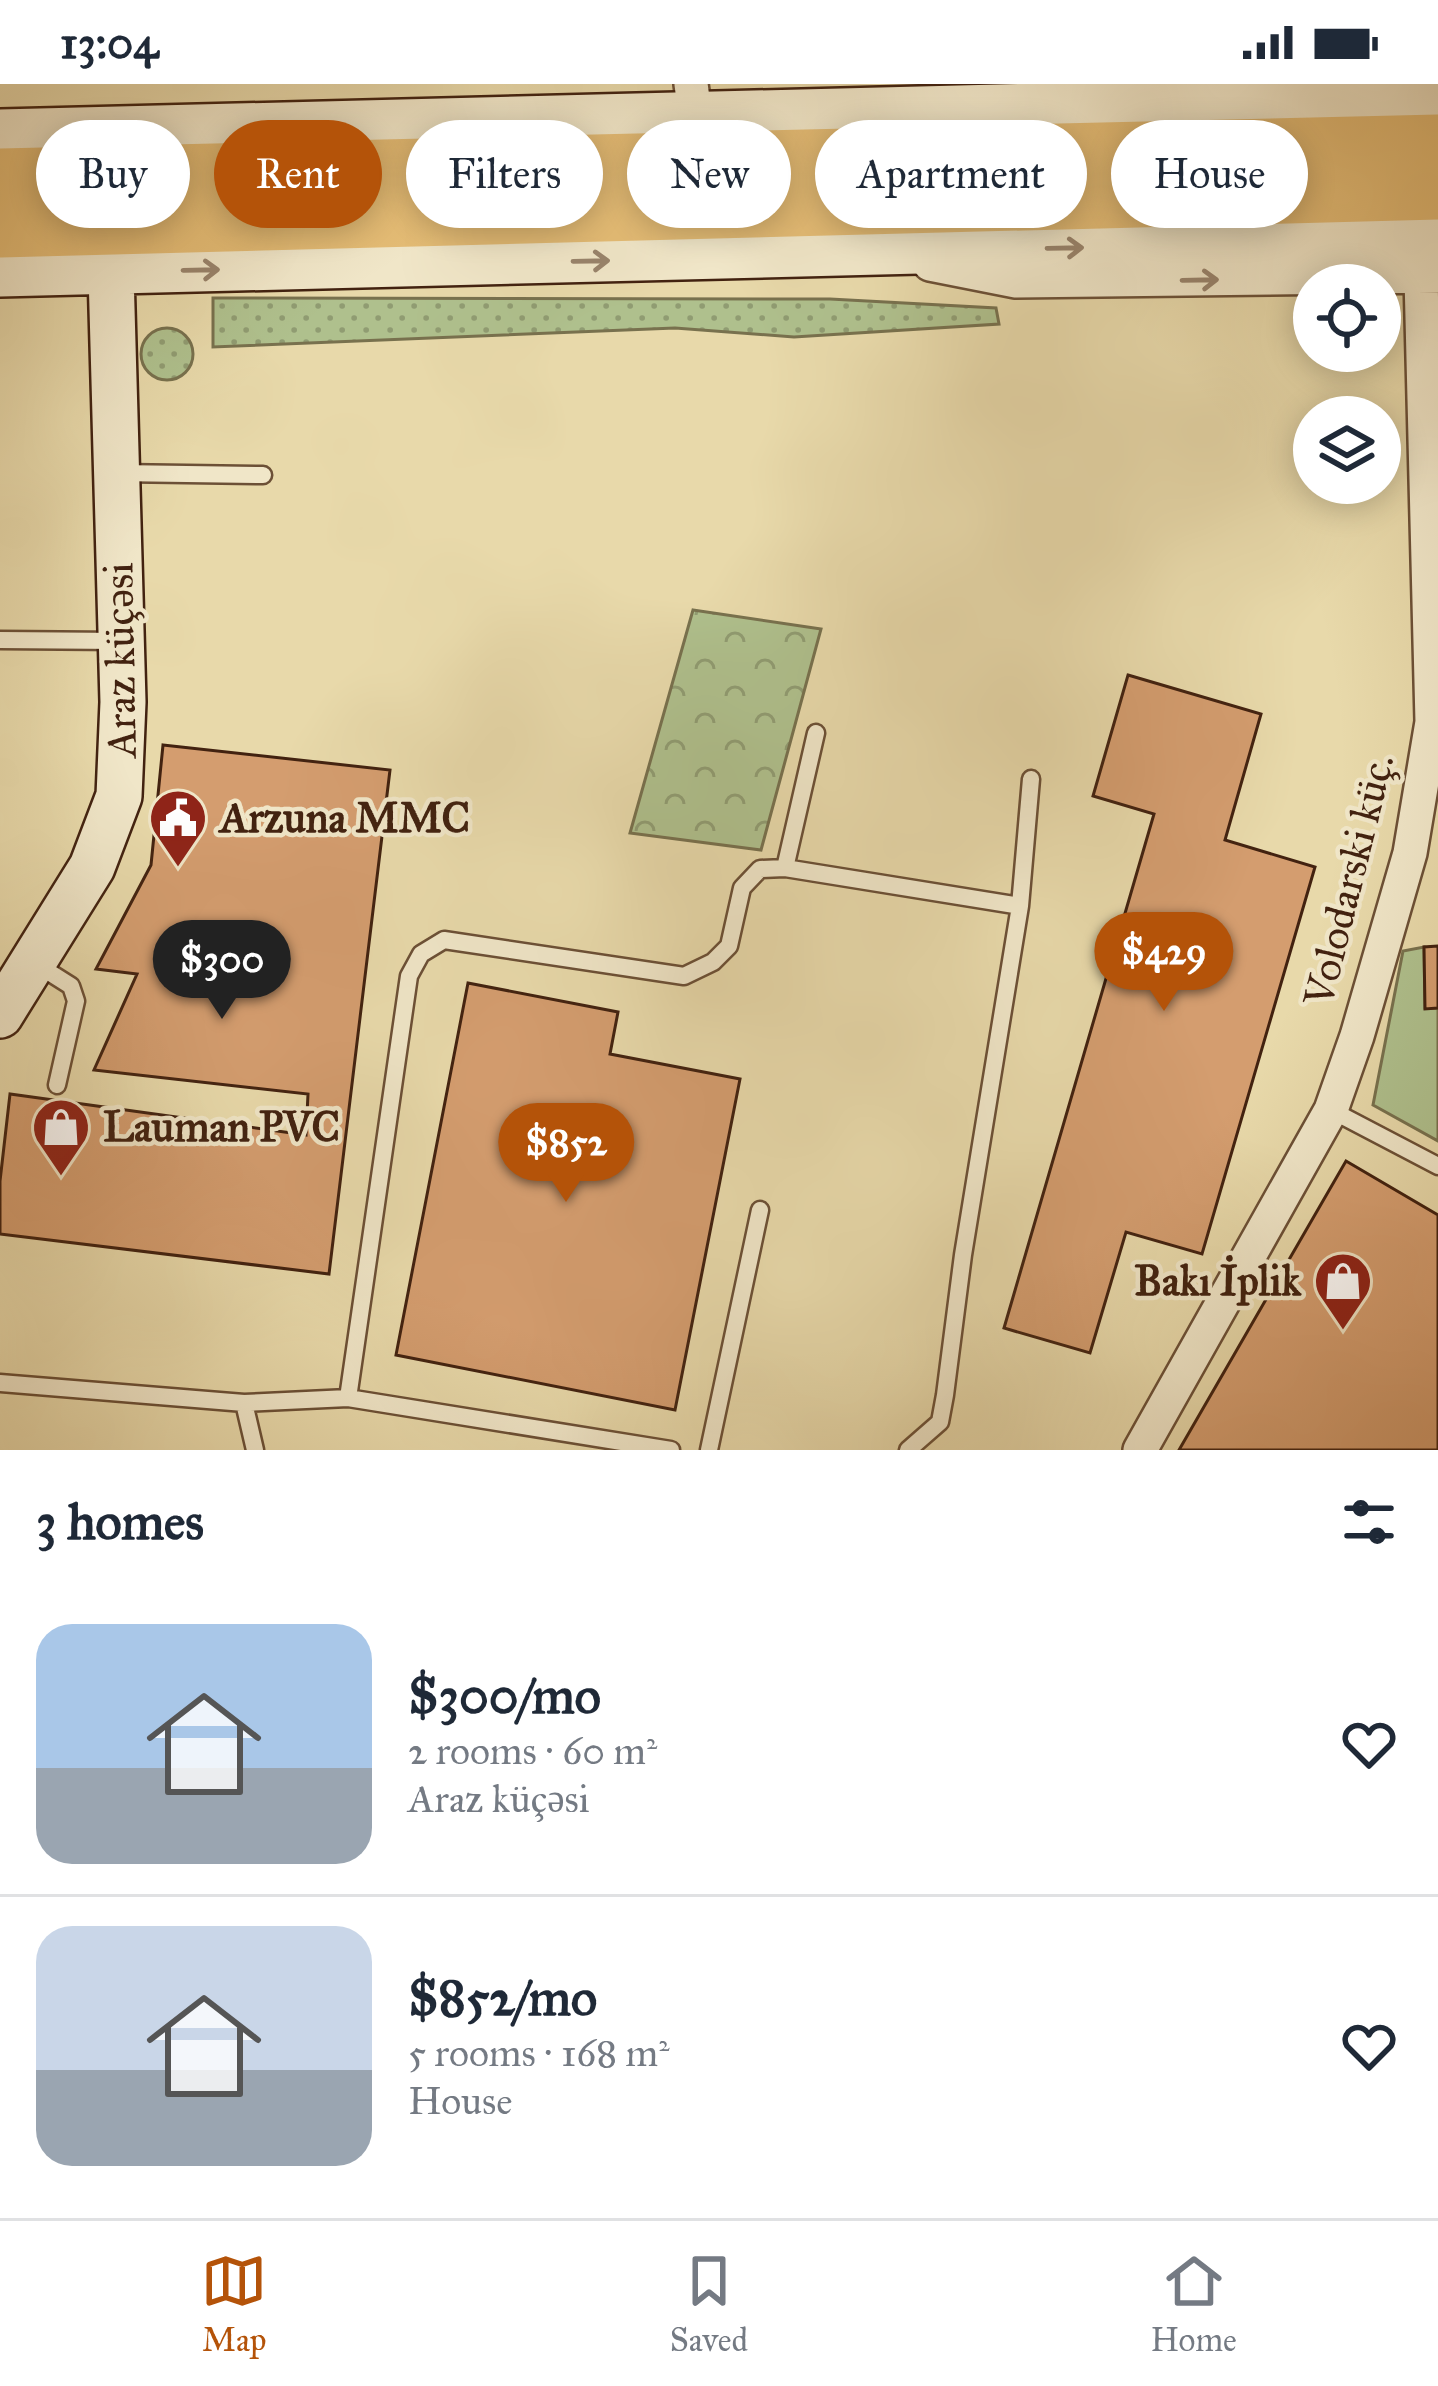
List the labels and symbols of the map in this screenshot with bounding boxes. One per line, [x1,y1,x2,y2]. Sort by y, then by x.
one-way arrow [1045,237,1084,260]
one-way arrow [571,249,610,272]
one-way arrow [181,259,220,282]
one-way arrow [1180,268,1219,291]
street label: Araz küçəsi [92,562,148,760]
street label: Volodarski küç. [1292,748,1405,1013]
public building icon: Arzuna MMC [147,787,209,869]
place label: Arzuna MMC [217,792,470,844]
pin: $429 [1093,912,1235,1014]
pin: $300 [151,920,293,1022]
shop icon: Lauman PVC [30,1096,92,1178]
place label: Lauman PVC [103,1101,340,1153]
pin: $852 [495,1103,637,1205]
shop icon: Bakı İplik [1312,1250,1374,1332]
place label: Bakı İplik [1134,1254,1302,1307]

